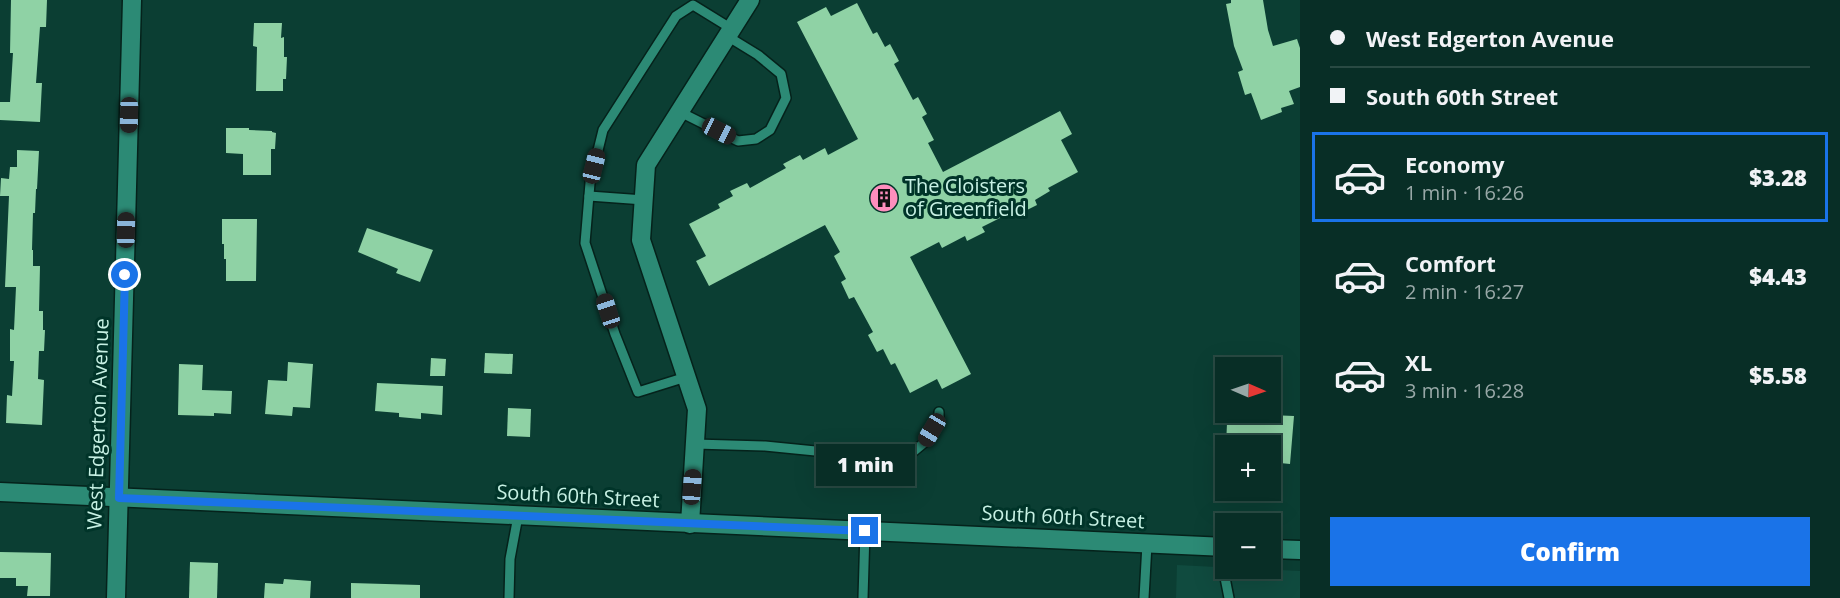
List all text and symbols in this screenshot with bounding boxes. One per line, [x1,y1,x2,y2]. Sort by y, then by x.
text: West Edgerton Avenue [1366,23,1614,53]
text: South 60th Street [1366,81,1558,111]
car [120,97,138,133]
car [699,115,739,147]
car [581,146,607,186]
text: Economy [1405,149,1504,179]
icon: car [1333,150,1387,204]
text: $3.28 [1749,162,1807,192]
place label: The Cloisters of Greenfield [905,172,1027,222]
text: 1 min · 16:26 [1405,179,1524,206]
building icon: The Cloisters of Greenfield [868,182,900,214]
car [117,212,135,248]
text: Comfort [1405,248,1496,278]
icon: car [1333,249,1387,303]
route start [111,261,138,288]
text: $4.43 [1749,261,1807,291]
text: 2 min · 16:27 [1405,278,1524,305]
car [594,291,622,331]
street label: West Edgerton Avenue [80,318,115,530]
text: XL [1405,347,1432,377]
icon: car [1333,348,1387,402]
north arrow [1215,357,1281,423]
map controls [1215,357,1281,579]
text: $5.58 [1749,360,1807,390]
text: 3 min · 16:28 [1405,377,1524,404]
car [915,410,949,450]
button: + [1215,435,1281,501]
callout: 1 min [816,444,914,486]
text: 1 min [837,451,894,478]
car [682,468,702,506]
street label: South 60th Street [496,478,660,513]
street label: South 60th Street [981,499,1145,534]
button: − [1215,513,1281,579]
route end [851,517,878,544]
button: Confirm [1330,517,1810,586]

